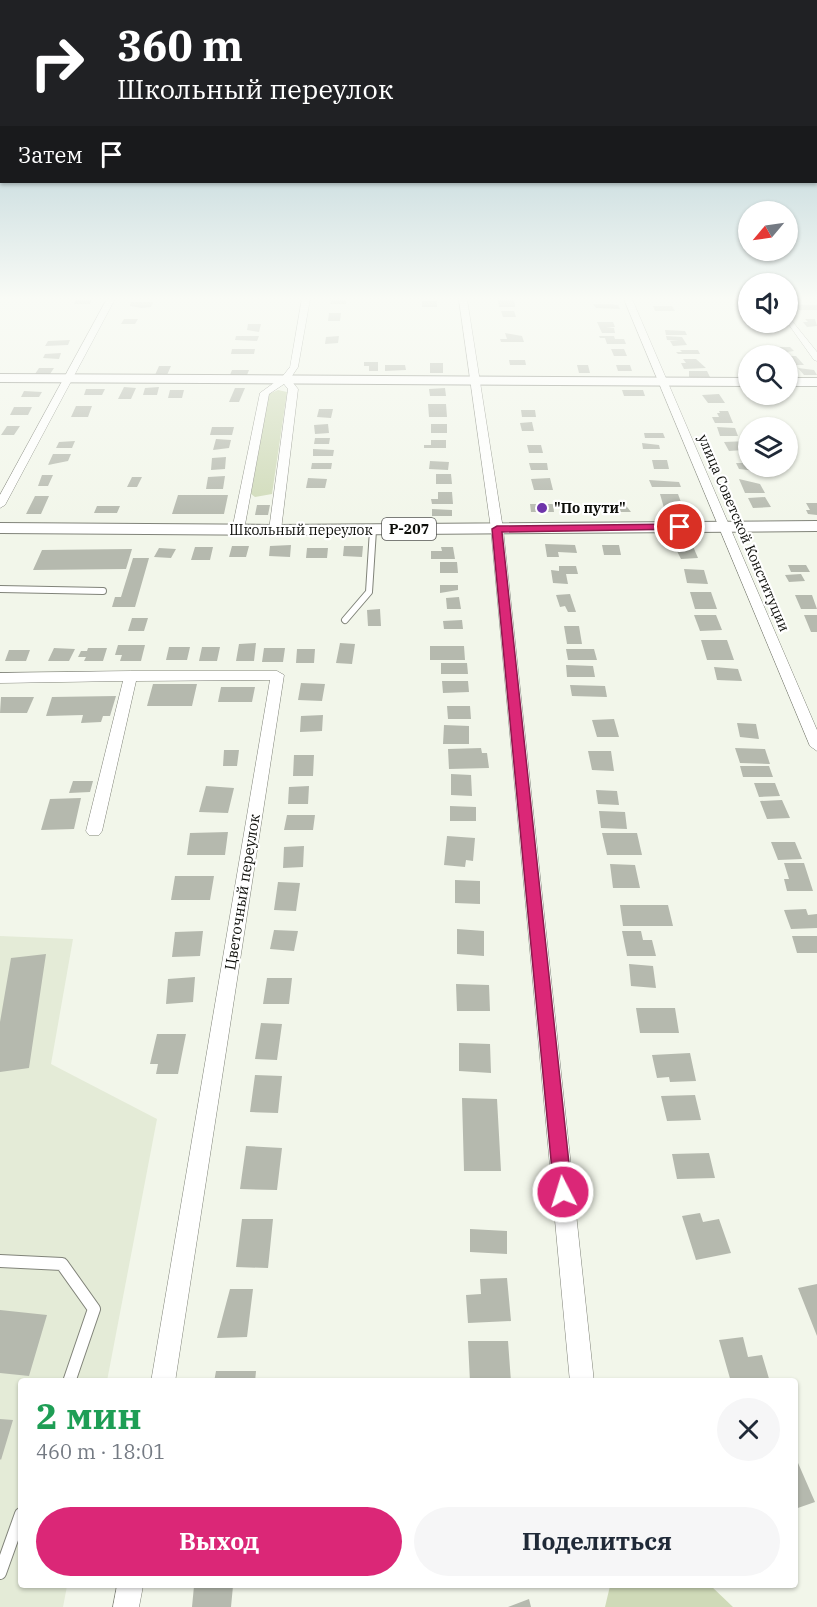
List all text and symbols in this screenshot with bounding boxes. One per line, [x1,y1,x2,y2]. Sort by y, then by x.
text: 360 m [117,18,243,73]
icon: right [18,24,96,102]
text: Школьный переулок [117,71,393,106]
icon: arrive [95,138,128,171]
text: Затем [18,140,83,169]
north arrow [738,201,798,261]
map controls [738,201,798,477]
button: sound [738,273,798,333]
button: search [738,345,798,405]
button: layers [738,417,798,477]
street label: улица Советской Конституции [694,432,794,634]
place label: "По пути" [554,499,626,517]
marker: "По пути" [535,501,549,515]
pin [654,501,705,552]
icon: arrive [663,510,696,543]
road number: Р-207 [382,518,436,540]
street label: Школьный переулок [229,521,373,539]
street label: Цветочный переулок [220,812,264,971]
position arrow [531,1160,595,1224]
text: 2 мин [36,1392,142,1439]
button: close [717,1398,780,1461]
text: 460 m · 18:01 [36,1438,165,1465]
button: Выход [36,1507,402,1576]
button: Поделиться [414,1507,780,1576]

